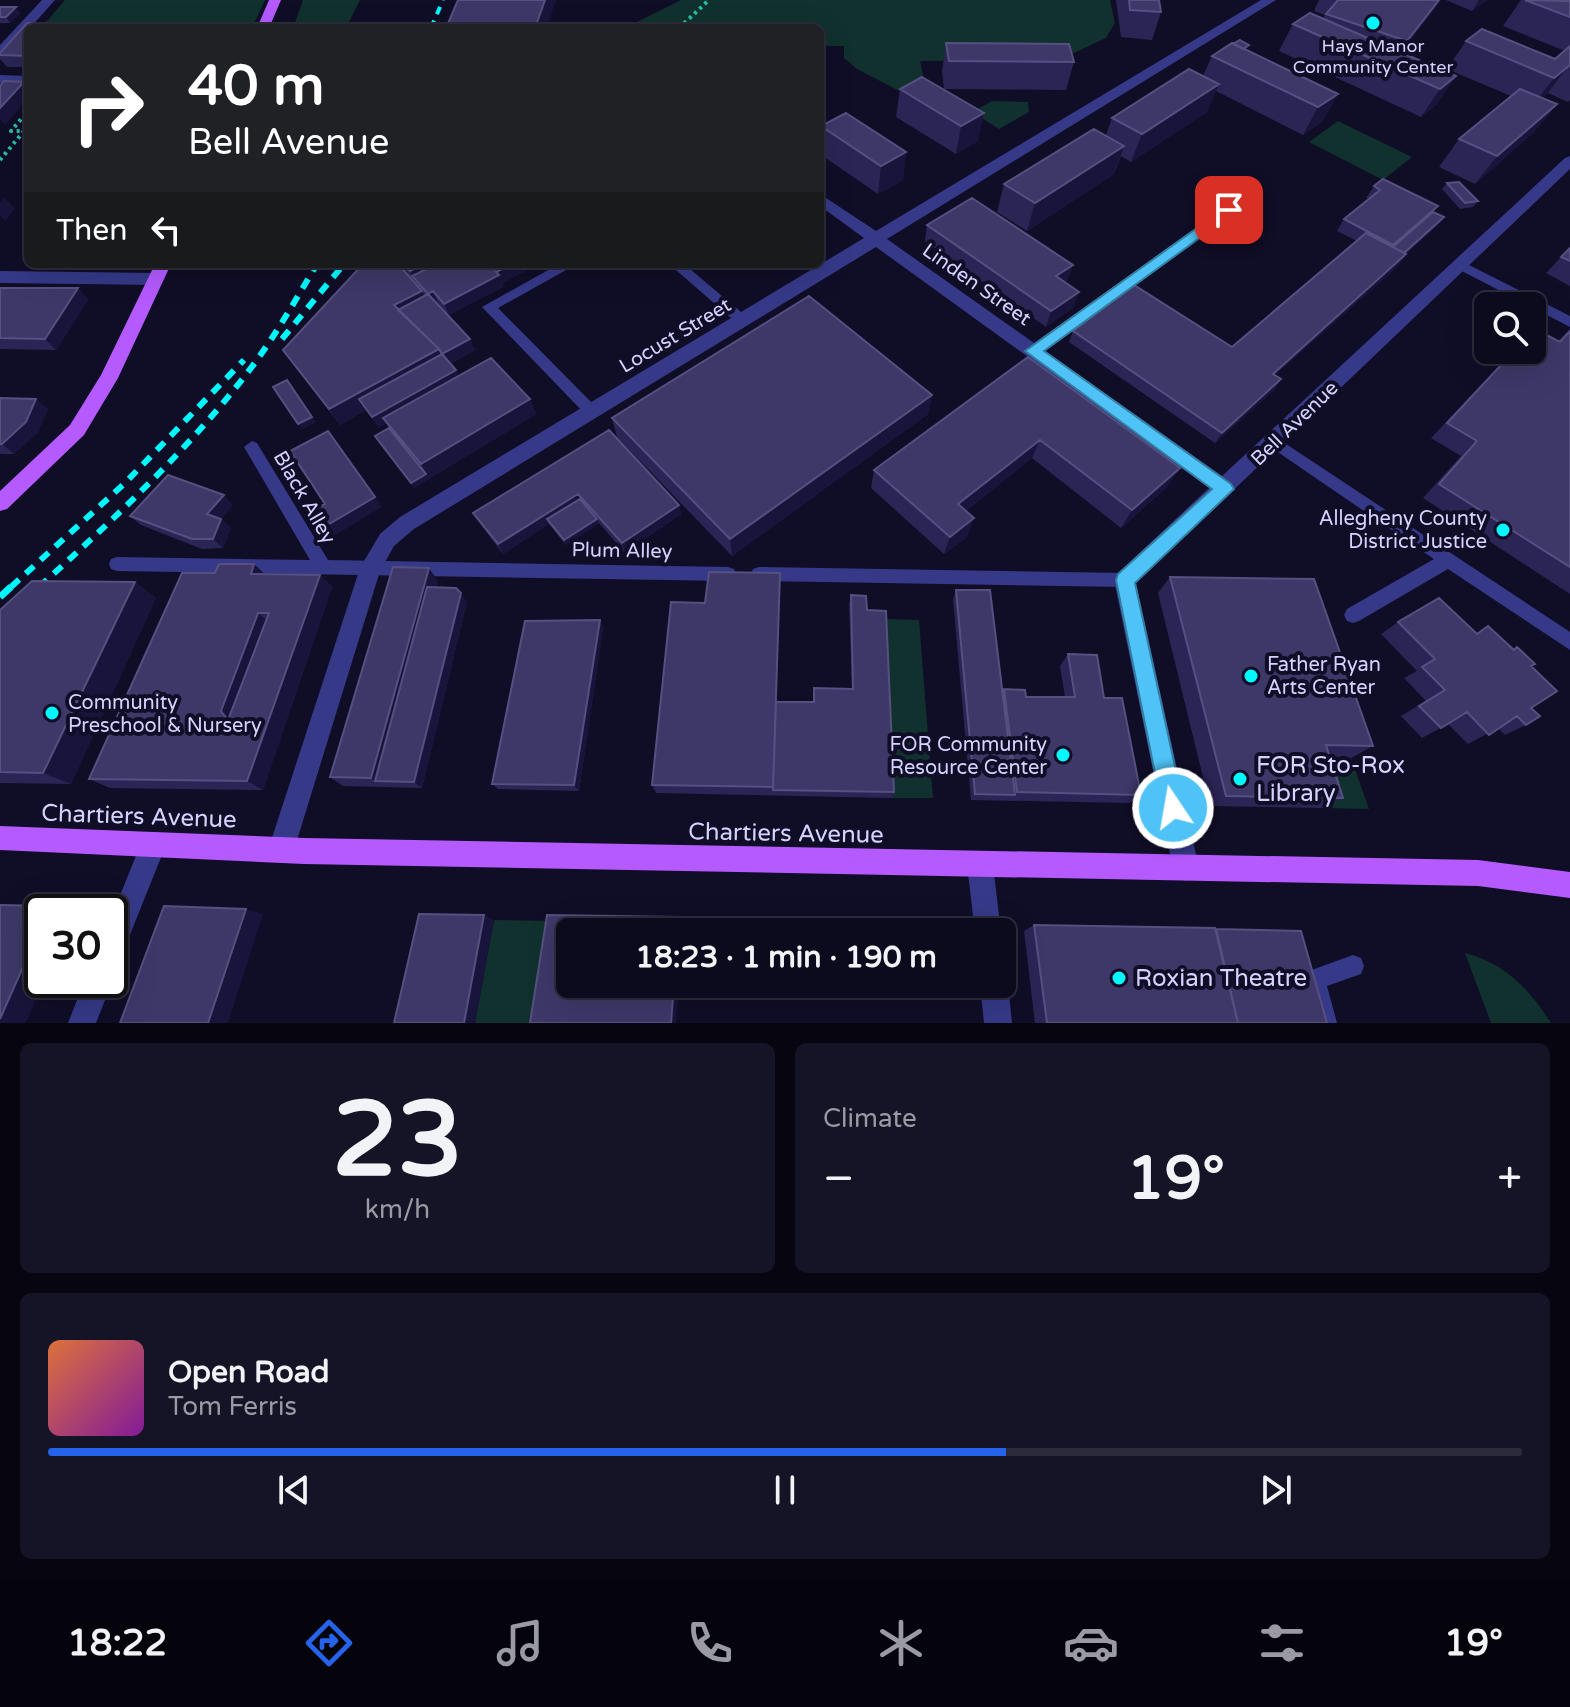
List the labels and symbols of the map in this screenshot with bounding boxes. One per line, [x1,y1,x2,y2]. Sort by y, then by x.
marker: Hays Manor Community Center [1364,14,1382,32]
place label: Hays Manor Community Center [1293,35,1453,78]
pin [1195,176,1263,244]
street label: Linden Street [917,239,1036,331]
street label: Locust Street [615,293,736,379]
street label: Bell Avenue [1246,376,1343,471]
street label: Black Alley [268,447,341,549]
place label: Allegheny County District Justice [1319,507,1487,554]
marker: Allegheny County District Justice [1494,521,1512,539]
street label: Plum Alley [571,538,673,564]
place label: Father Ryan Arts Center [1267,653,1381,700]
marker: Father Ryan Arts Center [1242,667,1260,685]
place label: Community Preschool & Nursery [68,691,262,738]
marker: Community Preschool & Nursery [43,704,61,722]
place label: FOR Community Resource Center [890,733,1047,780]
marker: FOR Community Resource Center [1054,746,1072,764]
place label: FOR Sto-Rox Library [1256,751,1405,808]
position arrow [1131,766,1215,850]
marker: FOR Sto-Rox Library [1231,770,1249,788]
street label: Chartiers Avenue [41,799,237,834]
street label: Chartiers Avenue [688,817,884,850]
speed limit sign: 30 [24,894,128,998]
place label: Roxian Theatre [1135,964,1307,993]
marker: Roxian Theatre [1110,969,1128,987]

